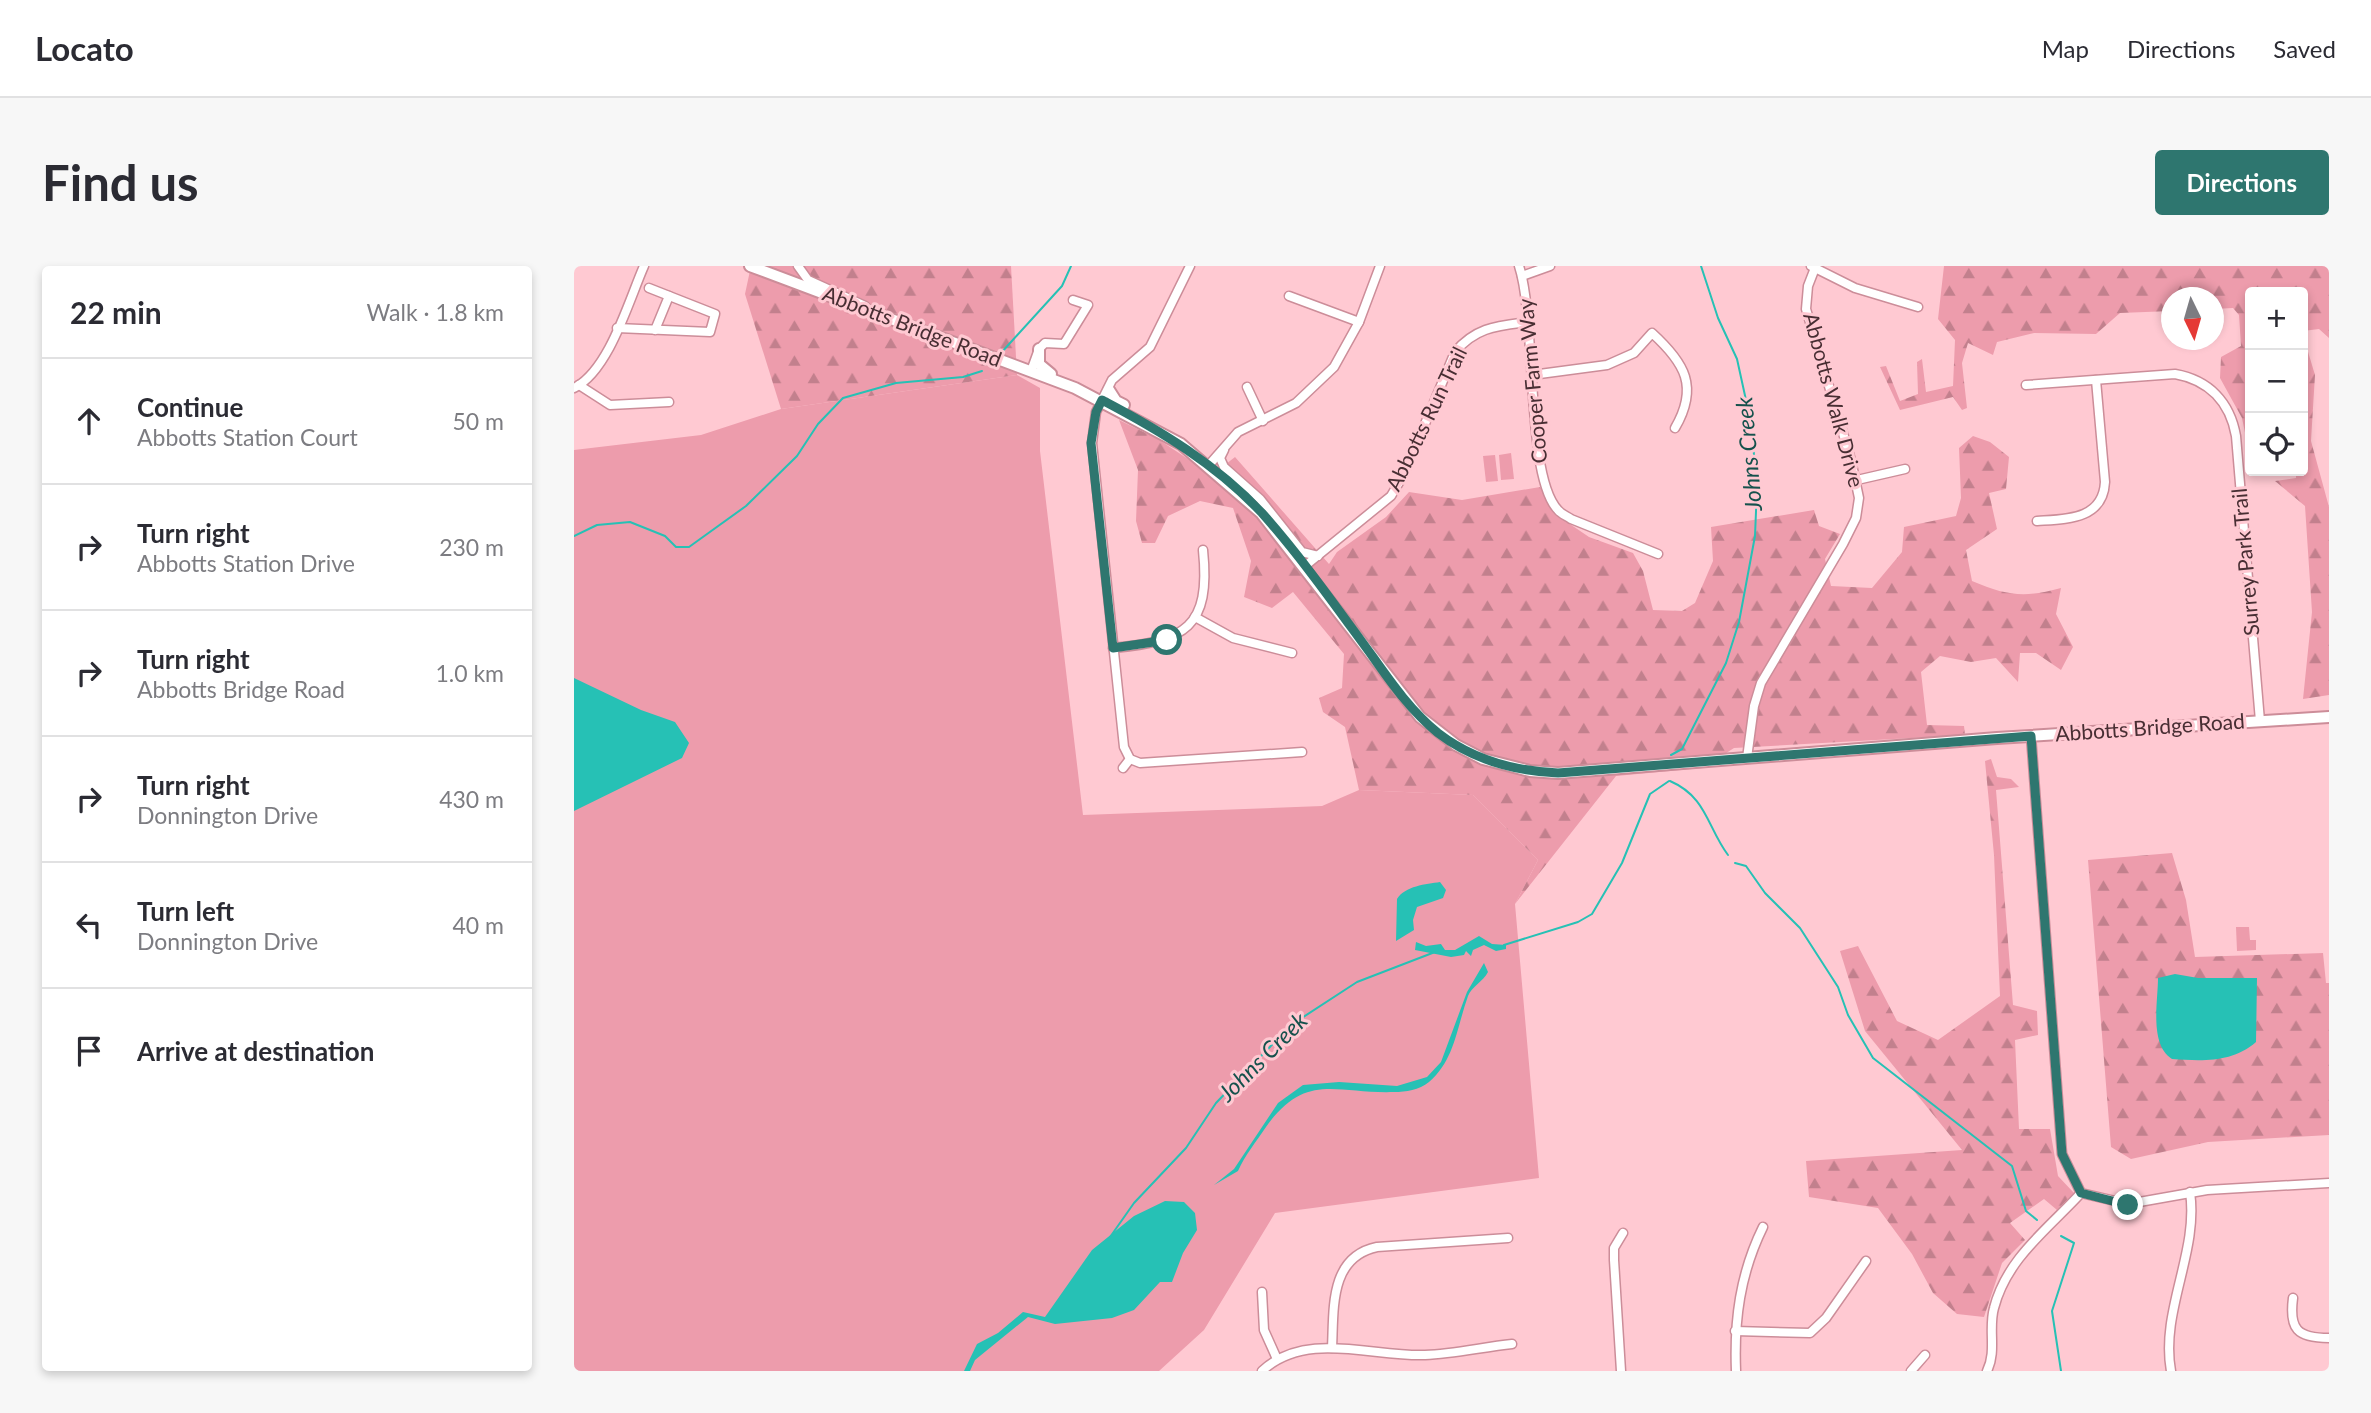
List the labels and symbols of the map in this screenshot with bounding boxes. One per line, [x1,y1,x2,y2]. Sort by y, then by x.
street label: Abbotts Bridge Road [819,280,1006,371]
north arrow [2161,287,2224,350]
street label: Cooper Farm Way [1512,297,1551,465]
street label: Abbotts Walk Drive [1799,309,1870,490]
street label: Abbotts Run Trail [1380,342,1471,494]
water label: Johns Creek [1729,395,1767,513]
street label: Surrey Park Trail [2226,487,2263,637]
route start [1151,624,1182,655]
street label: Abbotts Bridge Road [2054,707,2245,746]
water label: Johns Creek [1211,1005,1313,1107]
route end [2112,1189,2143,1220]

